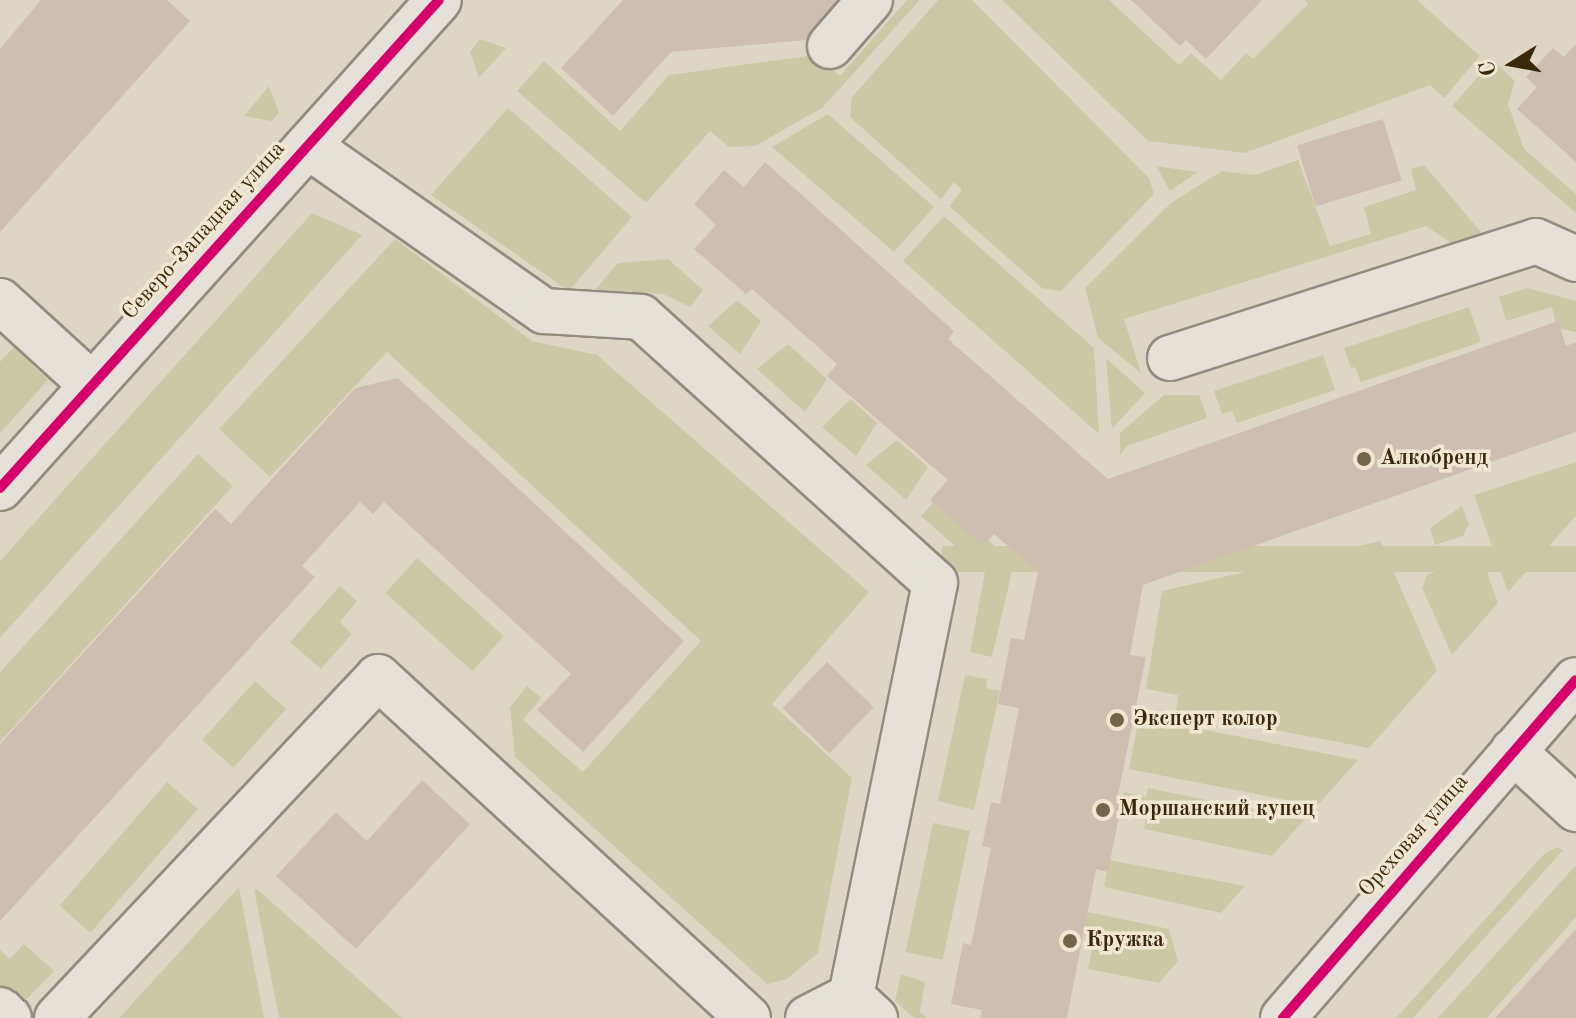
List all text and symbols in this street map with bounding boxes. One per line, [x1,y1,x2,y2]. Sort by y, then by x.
north arrow [1472,24,1552,104]
text: С [1476,59,1501,78]
street label: Северо-Западная улица [117,136,291,326]
place label: Алкобренд [1380,446,1488,472]
marker: Алкобренд [1355,450,1373,468]
place label: Эксперт колор [1133,707,1278,733]
marker: Эксперт колор [1108,711,1126,729]
street label: Ореховая улица [1354,769,1474,903]
place label: Моршанский купец [1119,797,1315,823]
marker: Моршанский купец [1094,801,1112,819]
place label: Кружка [1086,928,1164,954]
marker: Кружка [1061,932,1079,950]

